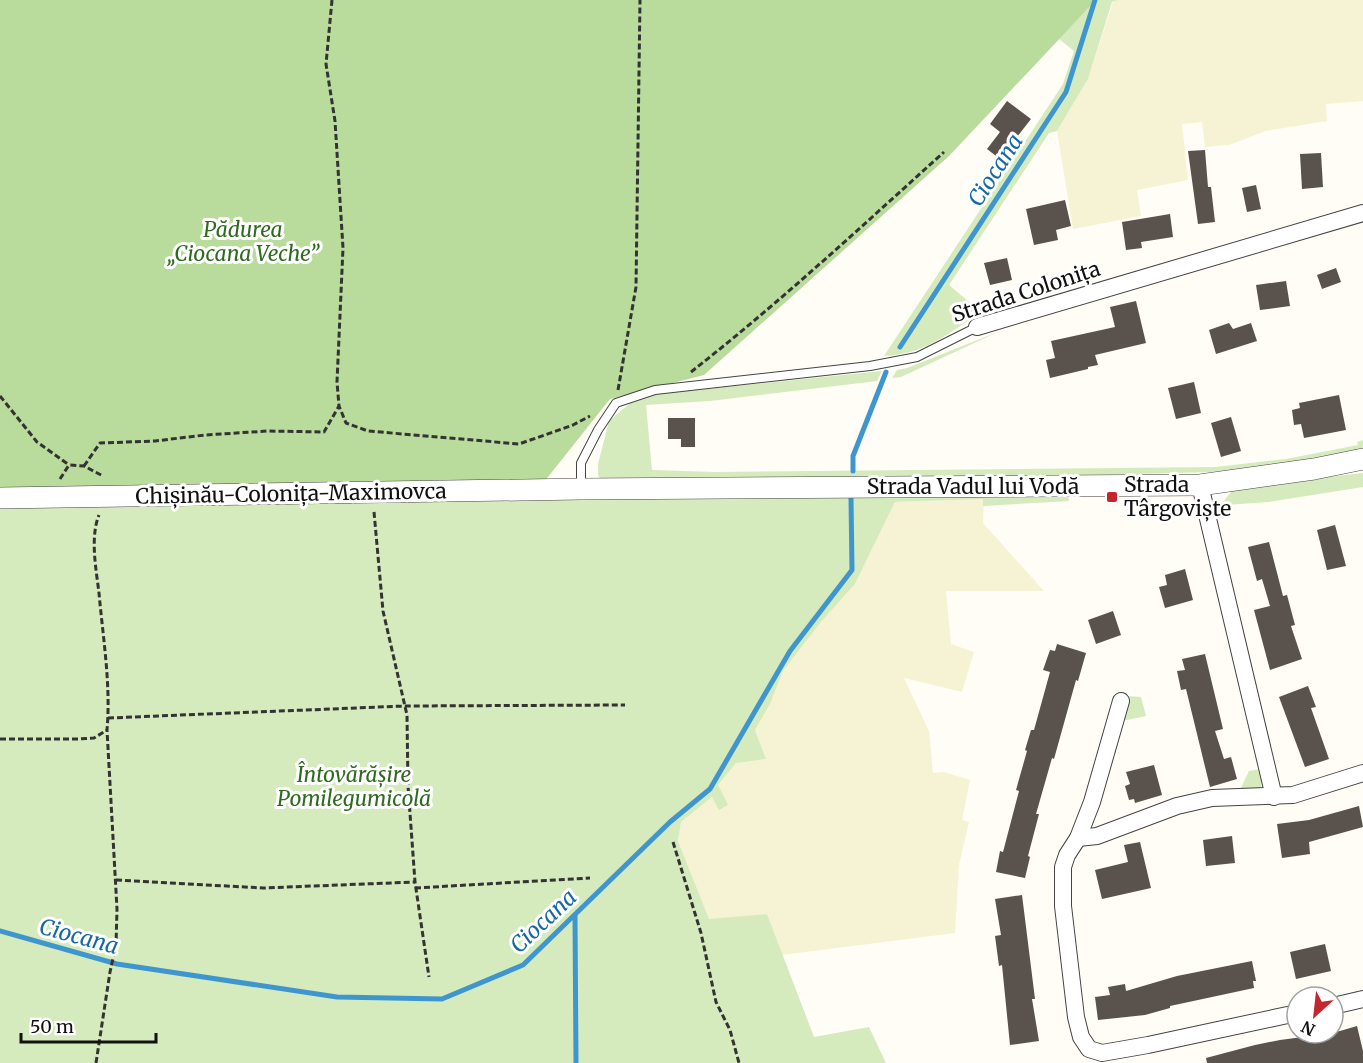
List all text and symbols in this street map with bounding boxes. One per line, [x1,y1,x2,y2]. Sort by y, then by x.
water label: Ciocana [961,128,1029,212]
park label: Pădurea „Ciocana Veche” [167,216,320,267]
street label: Strada Colonița [948,255,1104,328]
place label: Strada Târgoviște [1124,471,1231,522]
street label: Strada Vadul lui Vodă [867,473,1079,500]
street label: Chișinău-Colonița-Maximovca [135,477,447,510]
marker: Strada Târgoviște [1105,490,1119,504]
park label: Întovărășire Pomilegumicolă [277,761,431,812]
water label: Ciocana [504,883,582,959]
water label: Ciocana [36,912,122,960]
north arrow [1285,985,1345,1045]
scale bar [21,1006,156,1044]
text: 50 m [30,1015,74,1038]
text: N [1298,1016,1318,1040]

